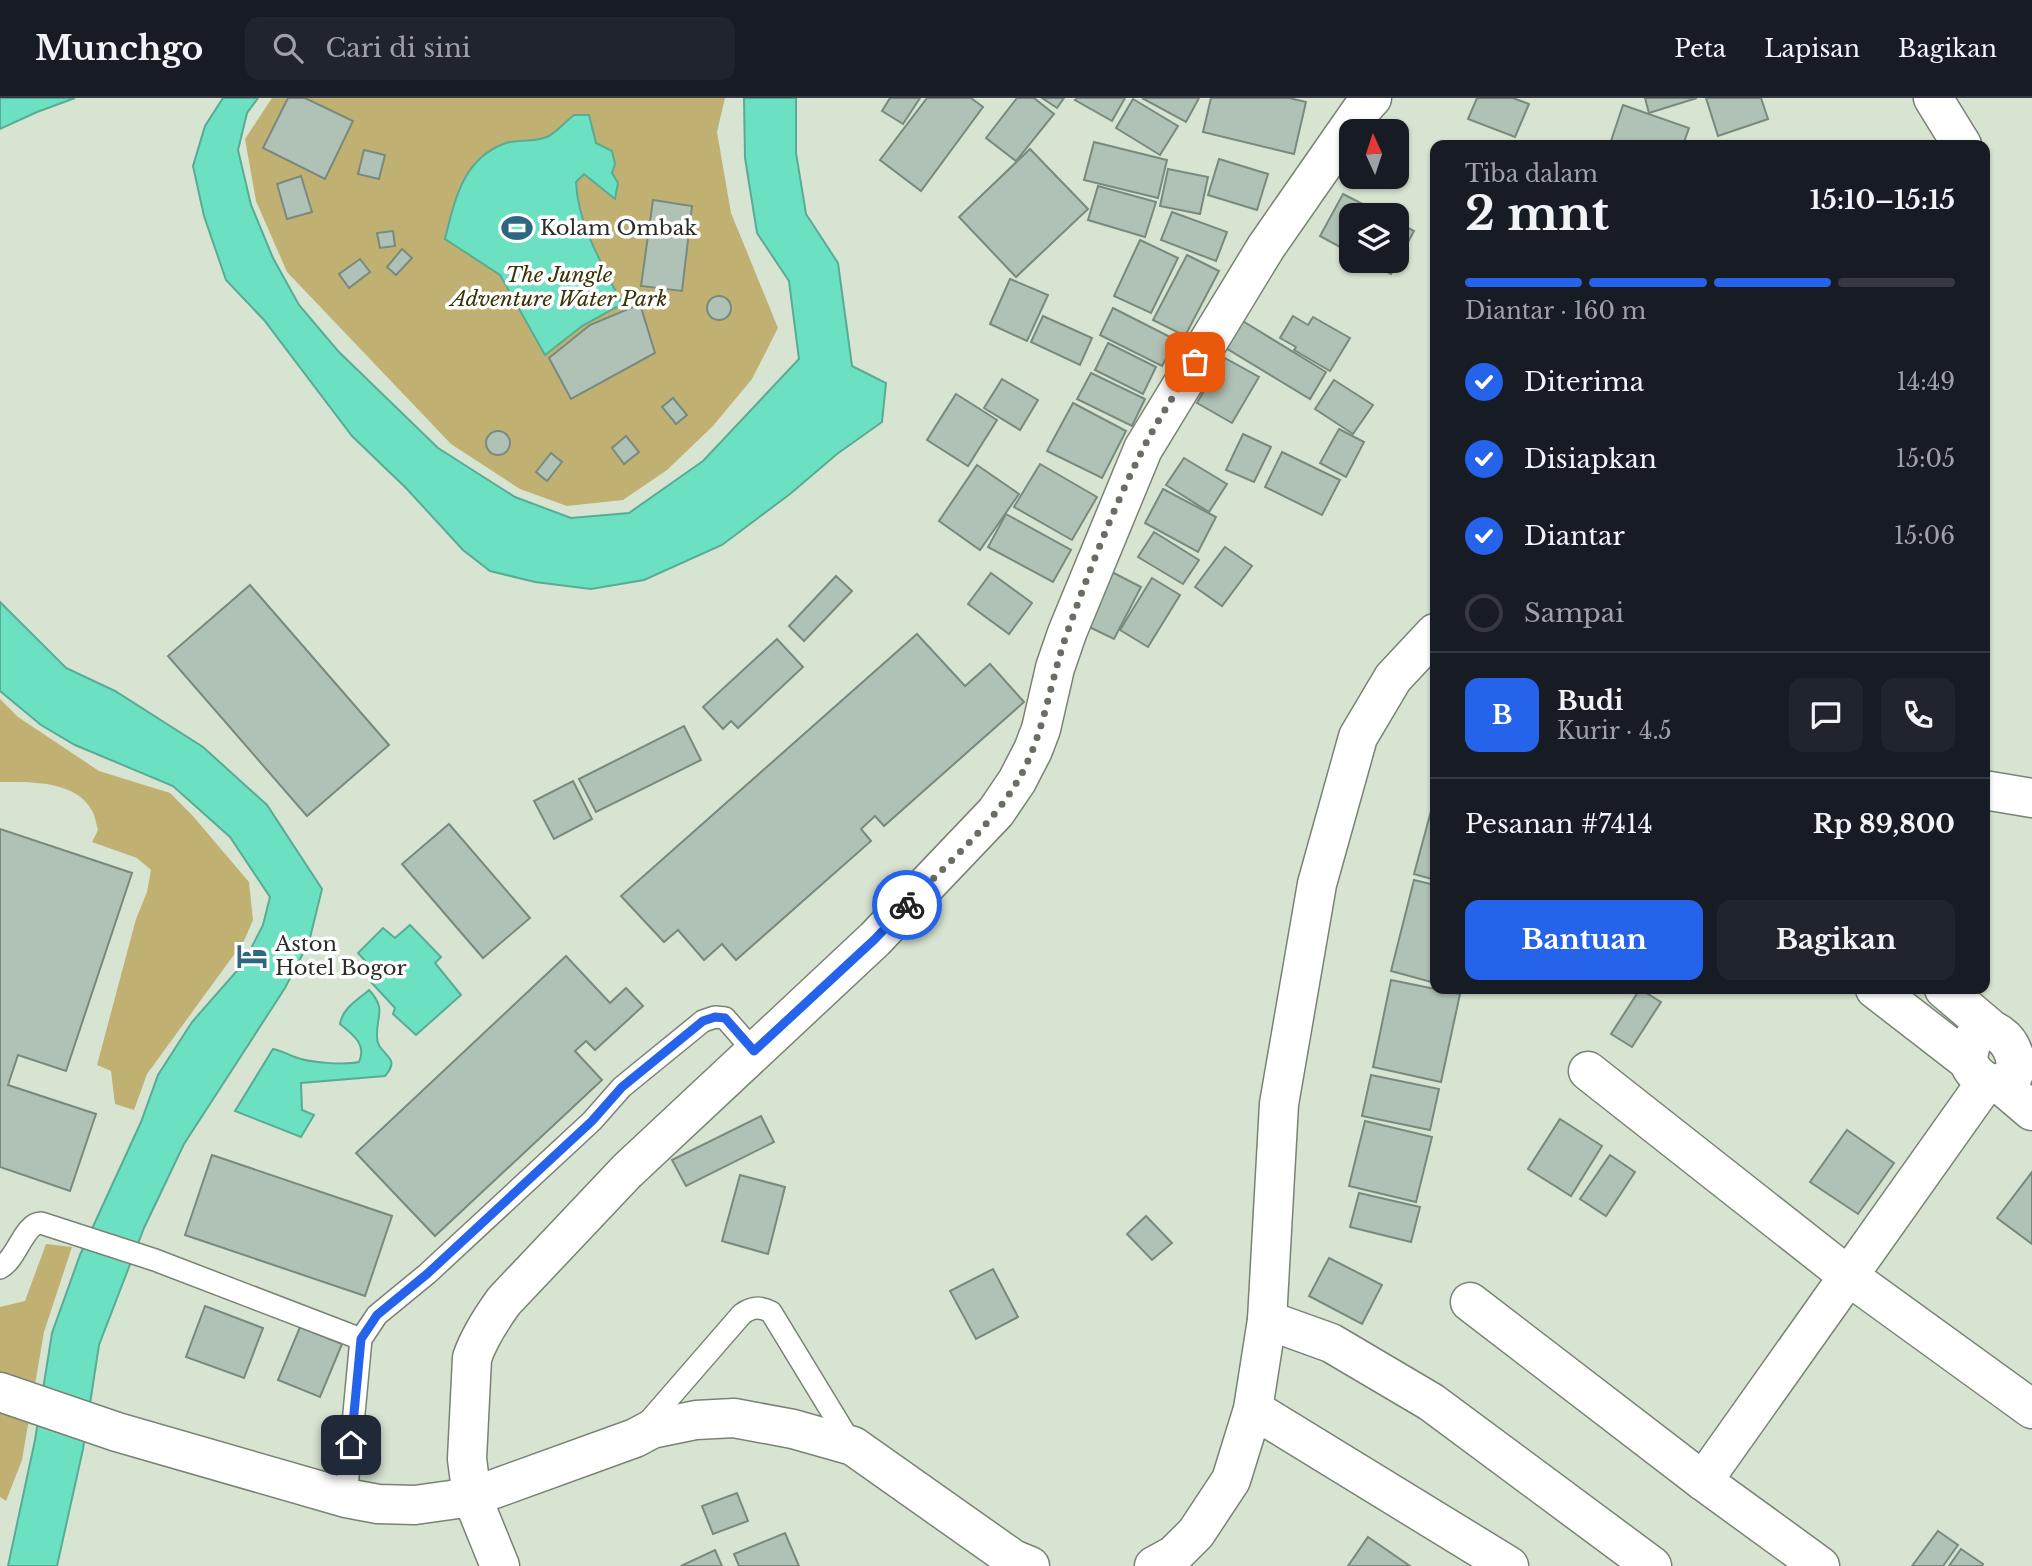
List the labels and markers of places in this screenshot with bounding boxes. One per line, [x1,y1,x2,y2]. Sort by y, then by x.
sports icon: Kolam Ombak [500,211,534,245]
place label: Kolam Ombak [540,215,697,241]
pin [1165,332,1225,392]
place label: Aston Hotel Bogor [274,931,406,981]
hotel icon: Aston Hotel Bogor [235,939,269,973]
pin [321,1415,381,1475]

